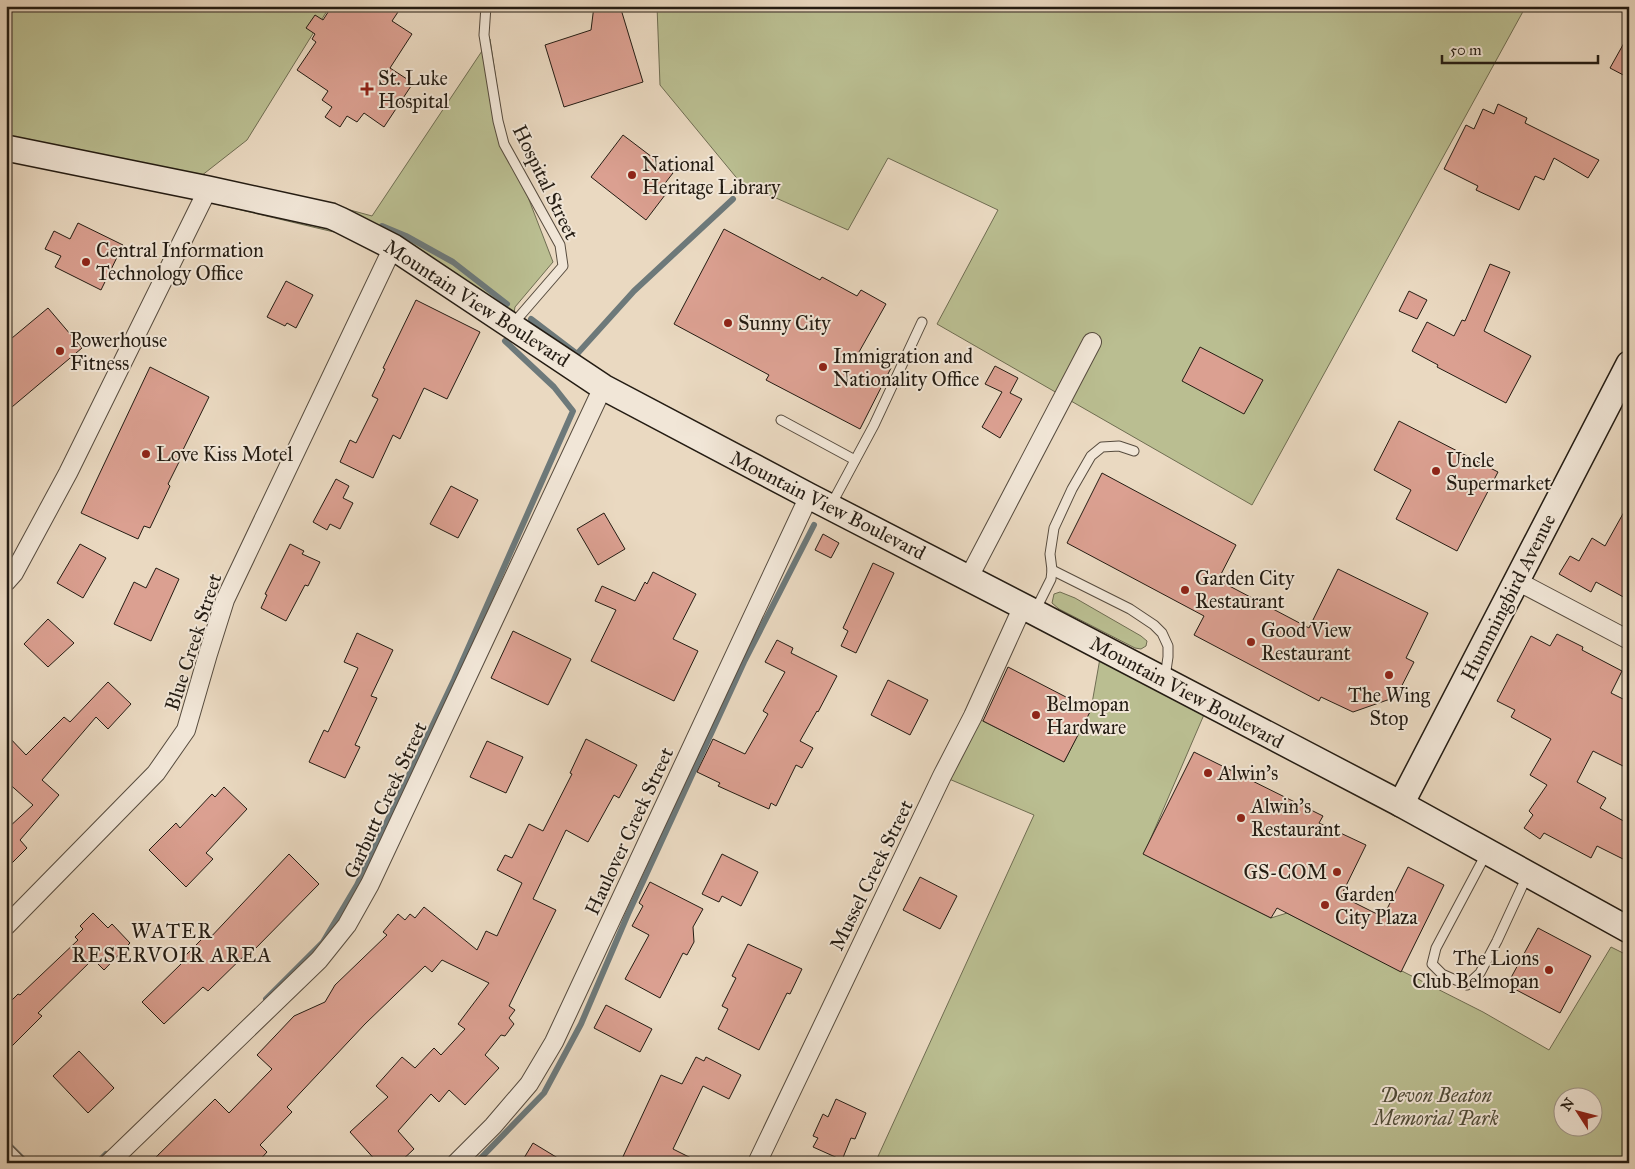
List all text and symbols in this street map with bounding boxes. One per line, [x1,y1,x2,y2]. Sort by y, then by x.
scale bar [1442,32,1599,64]
text: 50 m [1450,41,1482,59]
place label: St. Luke Hospital [378,66,450,113]
marker: St. Luke Hospital [360,82,374,96]
street label: Hospital Street [508,121,584,243]
place label: National Heritage Library [642,152,781,200]
marker: National Heritage Library [626,169,638,181]
street label: Mountain View Boulevard [380,234,574,372]
place label: Central Information Technology Office [96,238,264,286]
marker: Central Information Technology Office [80,256,92,268]
place label: Sunny City [738,311,831,335]
marker: Sunny City [722,317,734,329]
place label: Powerhouse Fitness [70,328,167,375]
place label: Immigration and Nationality Office [833,344,979,391]
marker: Powerhouse Fitness [54,345,66,357]
marker: Immigration and Nationality Office [817,361,829,373]
place label: Love Kiss Motel [156,442,293,466]
street label: Mountain View Boulevard [726,445,930,565]
marker: Love Kiss Motel [140,448,152,460]
place label: Uncle Supermarket [1446,448,1551,495]
marker: Uncle Supermarket [1430,465,1442,477]
street label: Hummingbird Avenue [1456,510,1561,685]
place label: Garden City Restaurant [1195,566,1295,613]
street label: Blue Creek Street [160,570,226,714]
marker: Garden City Restaurant [1179,584,1191,596]
place label: Good View Restaurant [1261,618,1352,665]
street label: Mountain View Boulevard [1086,631,1288,753]
marker: Good View Restaurant [1245,636,1257,648]
marker: The Wing Stop [1383,669,1395,681]
place label: The Wing Stop [1348,683,1431,730]
place label: Belmopan Hardware [1046,692,1129,739]
marker: Belmopan Hardware [1030,709,1042,721]
street label: Garbutt Creek Street [338,718,432,882]
street label: Haulover Creek Street [580,743,678,919]
place label: Alwin's [1217,761,1278,785]
marker: Alwin's [1202,767,1214,779]
place label: Alwin's Restaurant [1250,794,1341,841]
street label: Mussel Creek Street [824,796,918,954]
marker: Alwin's Restaurant [1235,812,1247,824]
place label: GS-COM [1243,860,1327,884]
marker: GS-COM [1331,866,1343,878]
place label: Garden City Plaza [1335,882,1418,929]
marker: Garden City Plaza [1319,899,1331,911]
district label: WATER RESERVOIR AREA [72,918,272,968]
place label: The Lions Club Belmopan [1412,946,1539,993]
marker: The Lions Club Belmopan [1543,964,1555,976]
park label: Devon Beaton Memorial Park [1371,1083,1499,1130]
north arrow [1552,1086,1602,1136]
text: N [1558,1095,1578,1114]

